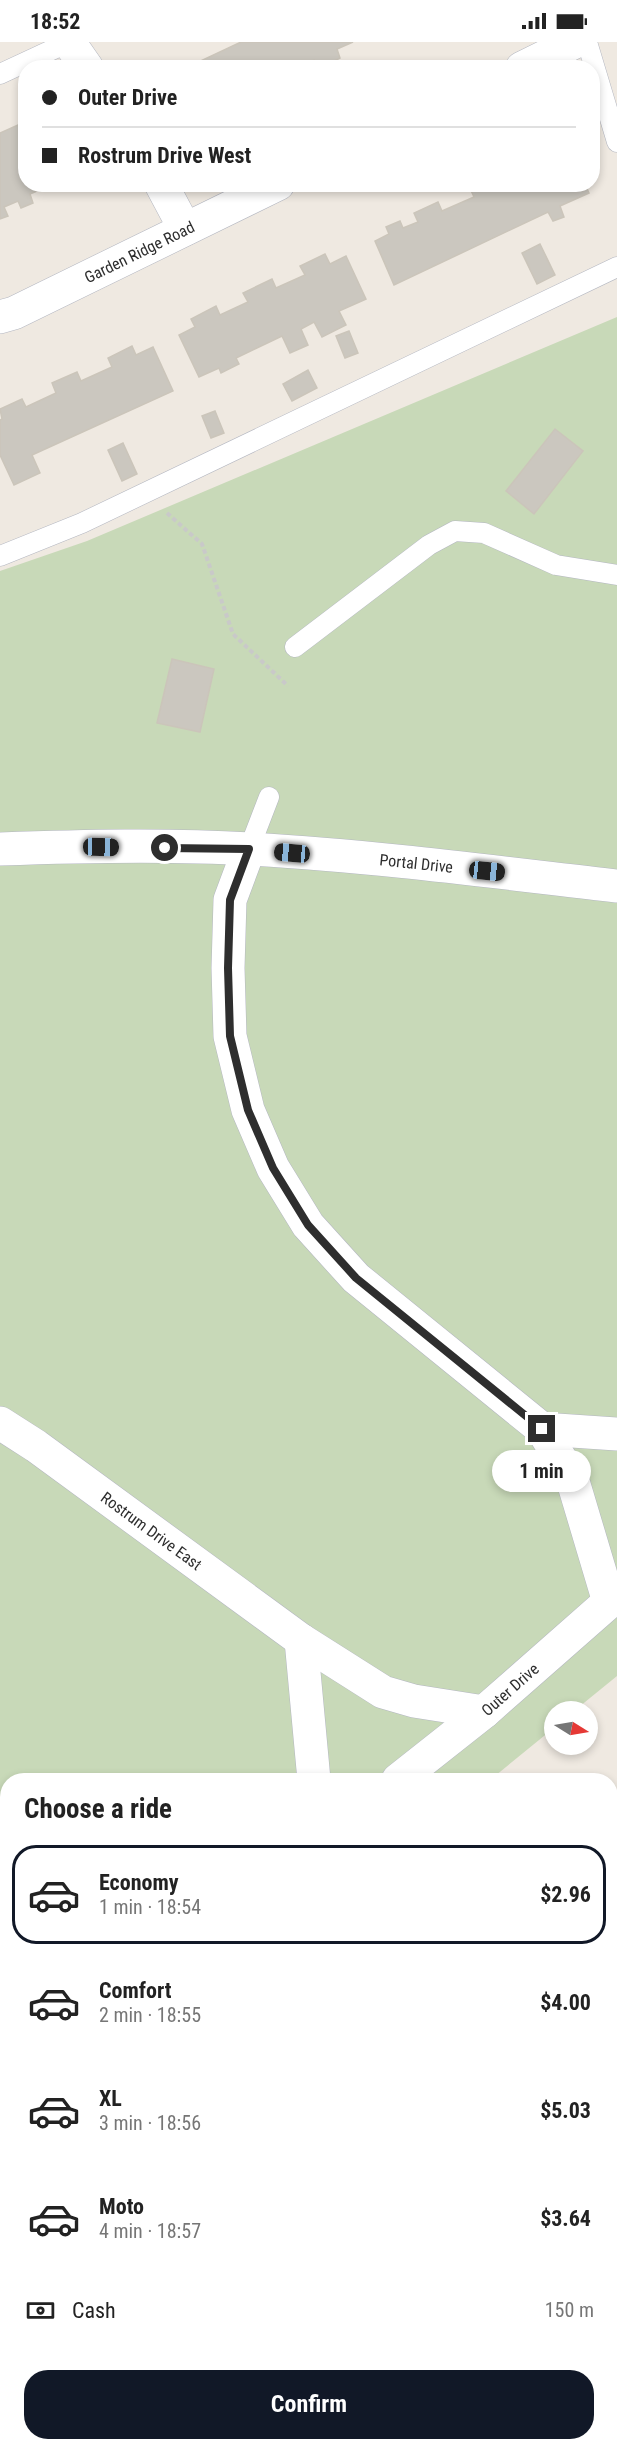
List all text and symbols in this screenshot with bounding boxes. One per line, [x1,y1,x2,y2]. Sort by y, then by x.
text: 18:52 [30,9,81,34]
text: Outer Drive [78,85,177,110]
text: Rostrum Drive West [78,143,251,168]
street label: Garden Ridge Road [81,217,198,287]
route start [151,834,178,861]
car [83,838,119,856]
car [273,842,311,864]
street label: Portal Drive [379,850,454,877]
car [468,860,506,882]
route end [528,1415,555,1442]
callout: 1 min [492,1450,592,1492]
text: 1 min [519,1459,564,1483]
street label: Rostrum Drive East [97,1488,206,1574]
street label: Outer Drive [478,1659,543,1720]
north arrow [544,1701,598,1755]
map controls [544,1701,598,1755]
text: Choose a ride [24,1793,172,1825]
icon: car [27,1868,81,1922]
text: Economy [99,1870,179,1895]
text: $2.96 [540,1882,591,1907]
text: 1 min · 18:54 [99,1895,201,1919]
icon: car [27,1976,81,2030]
text: Comfort [99,1978,172,2003]
text: $4.00 [540,1990,591,2015]
text: 2 min · 18:55 [99,2003,201,2027]
icon: car [27,2084,81,2138]
text: XL [99,2086,122,2111]
text: $5.03 [540,2098,591,2123]
text: 3 min · 18:56 [99,2111,201,2135]
icon: car [27,2192,81,2246]
text: Moto [99,2194,144,2219]
text: $3.64 [540,2206,591,2231]
text: 4 min · 18:57 [99,2219,201,2243]
icon: cash [24,2294,57,2327]
text: Cash [72,2298,116,2323]
text: 150 m [545,2298,594,2322]
button: Confirm [24,2370,594,2439]

